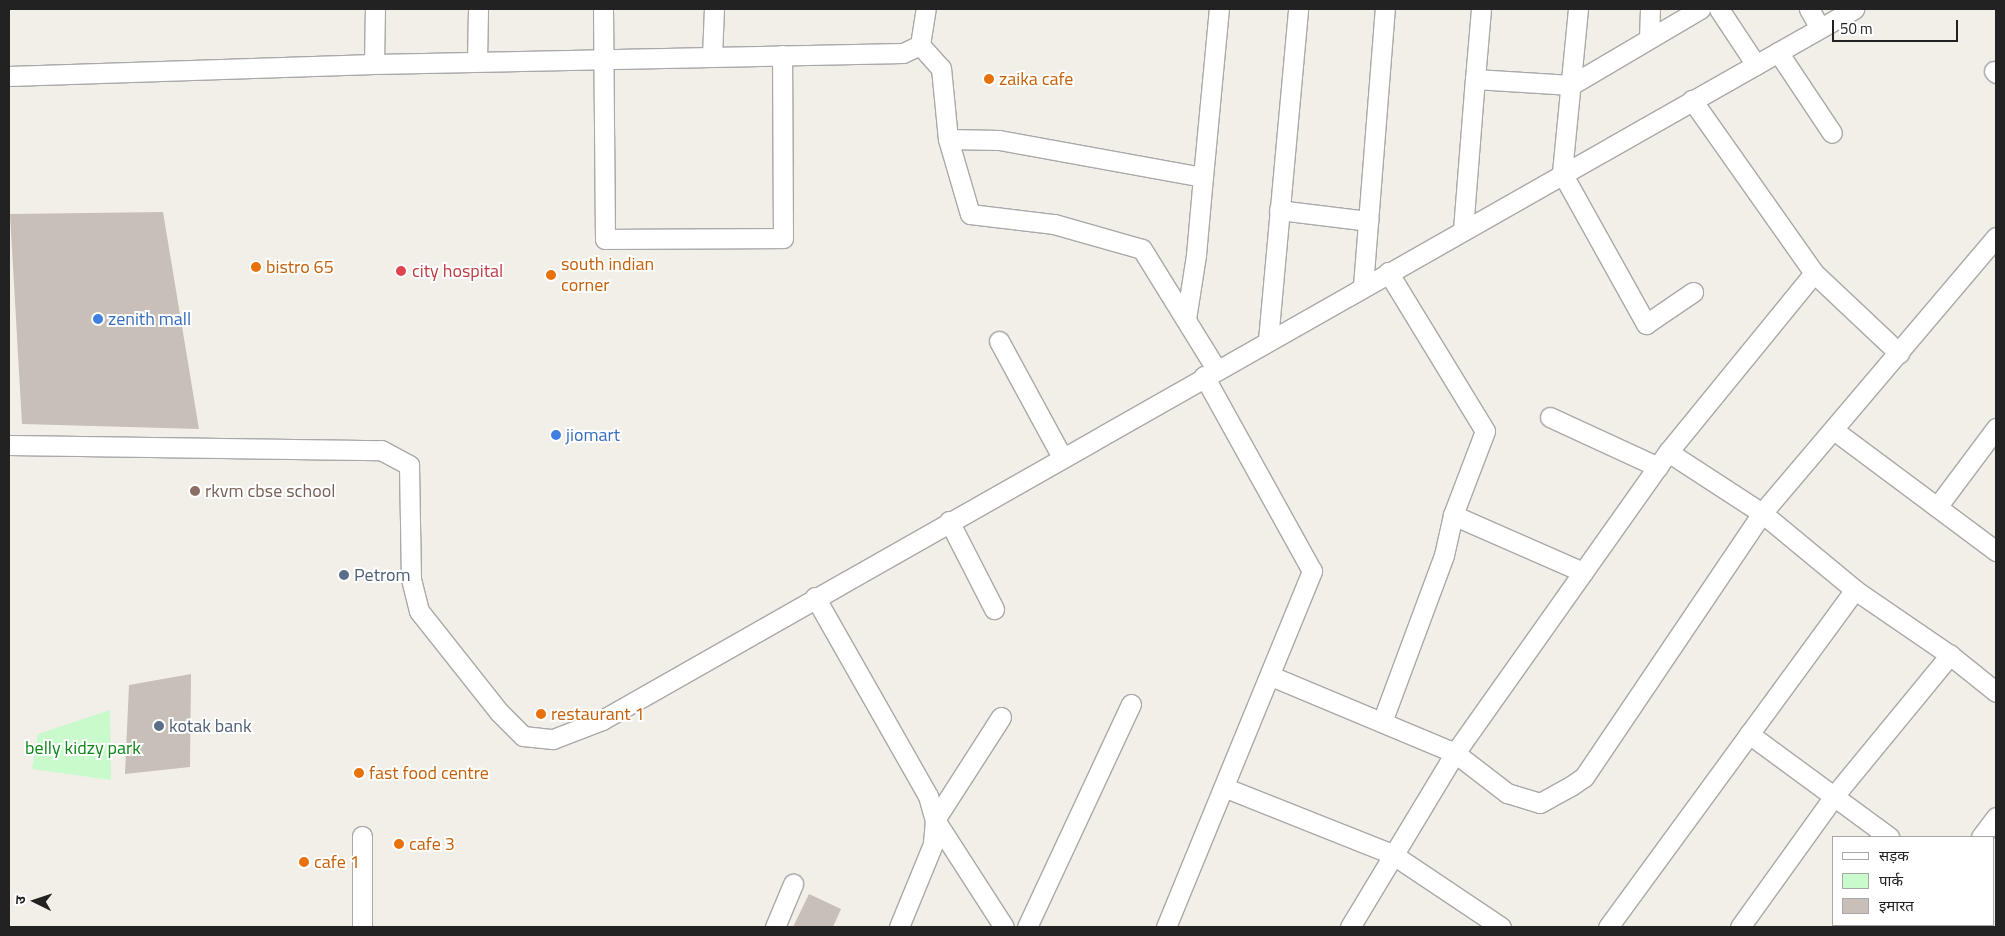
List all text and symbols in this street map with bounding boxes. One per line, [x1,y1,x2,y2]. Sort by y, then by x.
scale bar [1835,10,1961,42]
text: 50 m [1840,17,1873,40]
place label: zaika cafe [999,68,1073,90]
marker: zaika cafe [983,73,995,85]
place label: south indian corner [561,254,654,296]
place label: bistro 65 [266,256,334,278]
place label: city hospital [412,260,503,282]
marker: bistro 65 [250,261,262,273]
marker: city hospital [394,264,408,278]
marker: south indian corner [545,269,557,281]
place label: zenith mall [108,308,191,330]
marker: zenith mall [92,313,104,325]
place label: jiomart [566,424,620,446]
marker: jiomart [550,429,562,441]
place label: rkvm cbse school [205,480,335,502]
marker: rkvm cbse school [189,485,201,497]
place label: Petrom [354,564,411,586]
marker: Petrom [338,569,350,581]
place label: restaurant 1 [551,703,645,725]
marker: restaurant 1 [535,708,547,720]
place label: kotak bank [169,715,252,737]
marker: kotak bank [153,720,165,732]
park label: belly kidzy park [25,737,141,759]
place label: fast food centre [369,762,489,784]
marker: fast food centre [353,767,365,779]
place label: cafe 3 [409,833,455,855]
legend [1832,836,1995,926]
marker: cafe 3 [393,838,405,850]
text: सड़क [1879,844,1909,867]
place label: cafe 1 [314,851,360,873]
marker: cafe 1 [298,856,310,868]
text: पार्क [1879,869,1903,892]
north arrow [10,876,60,926]
text: इमारत [1879,894,1914,917]
text: उ [9,895,30,905]

